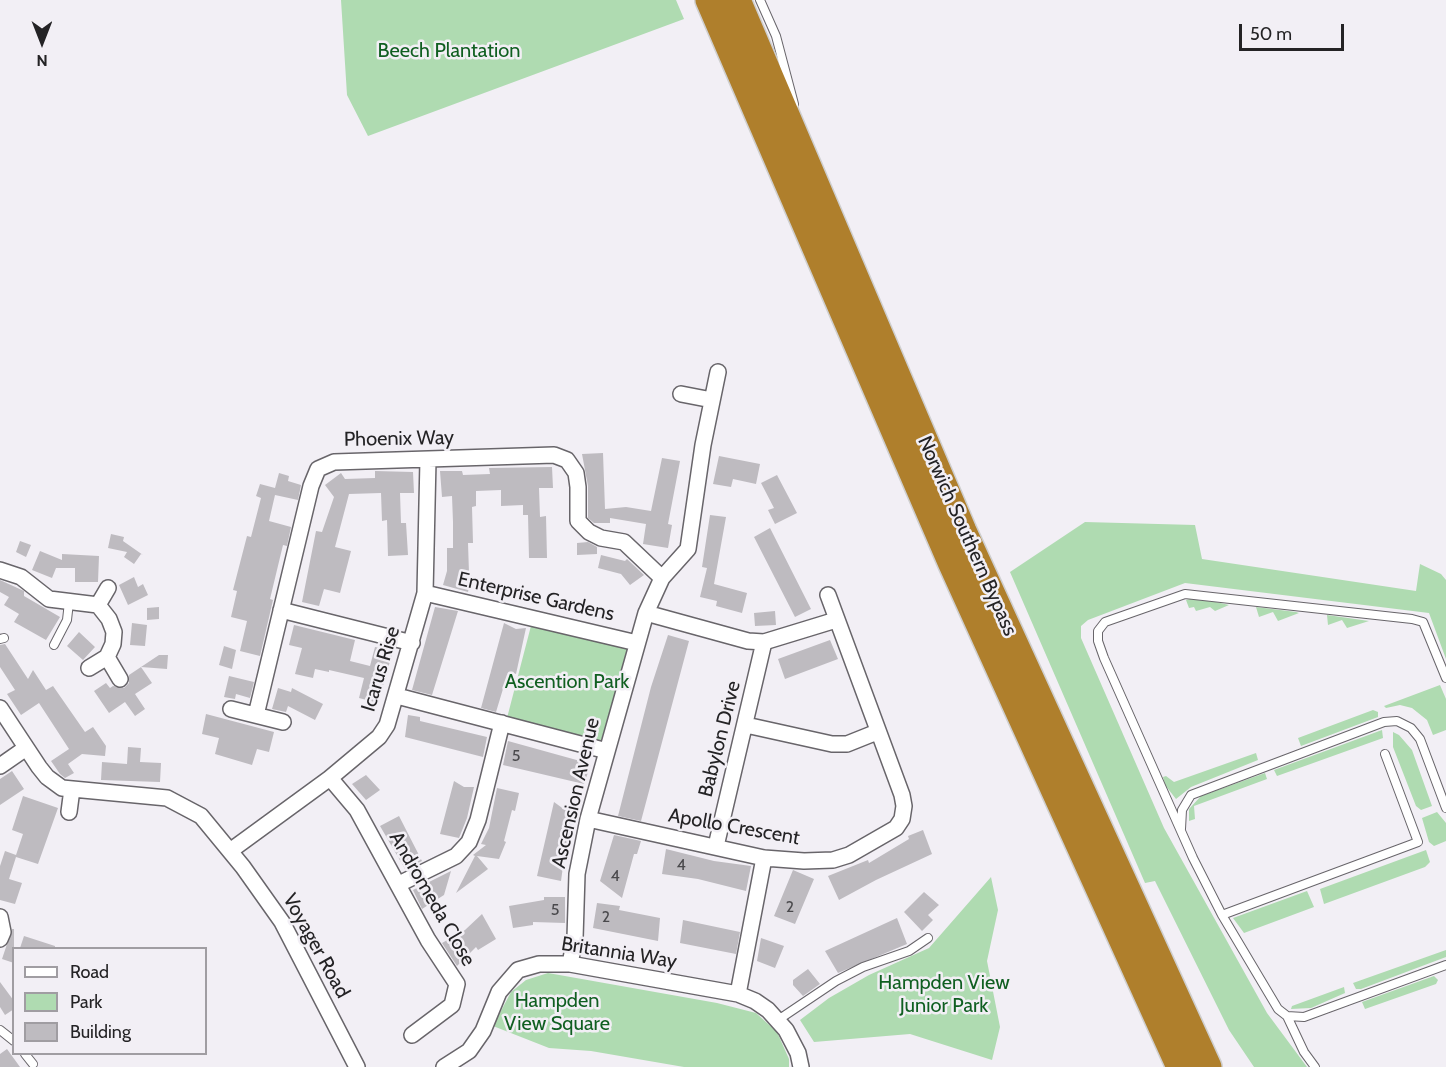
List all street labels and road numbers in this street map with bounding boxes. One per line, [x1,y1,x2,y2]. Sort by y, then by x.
street label: Phoenix Way [344,426,454,452]
street label: Norwich Southern Bypass [912,432,1022,640]
street label: Enterprise Gardens [455,567,617,627]
street label: Icarus Rise [357,624,405,714]
street label: Babylon Drive [694,679,746,799]
street label: Ascension Avenue [547,715,605,871]
street label: Apollo Crescent [666,804,802,850]
street label: Andromeda Close [384,828,480,970]
street label: Voyager Road [277,890,355,1002]
street label: Britannia Way [559,932,679,974]

